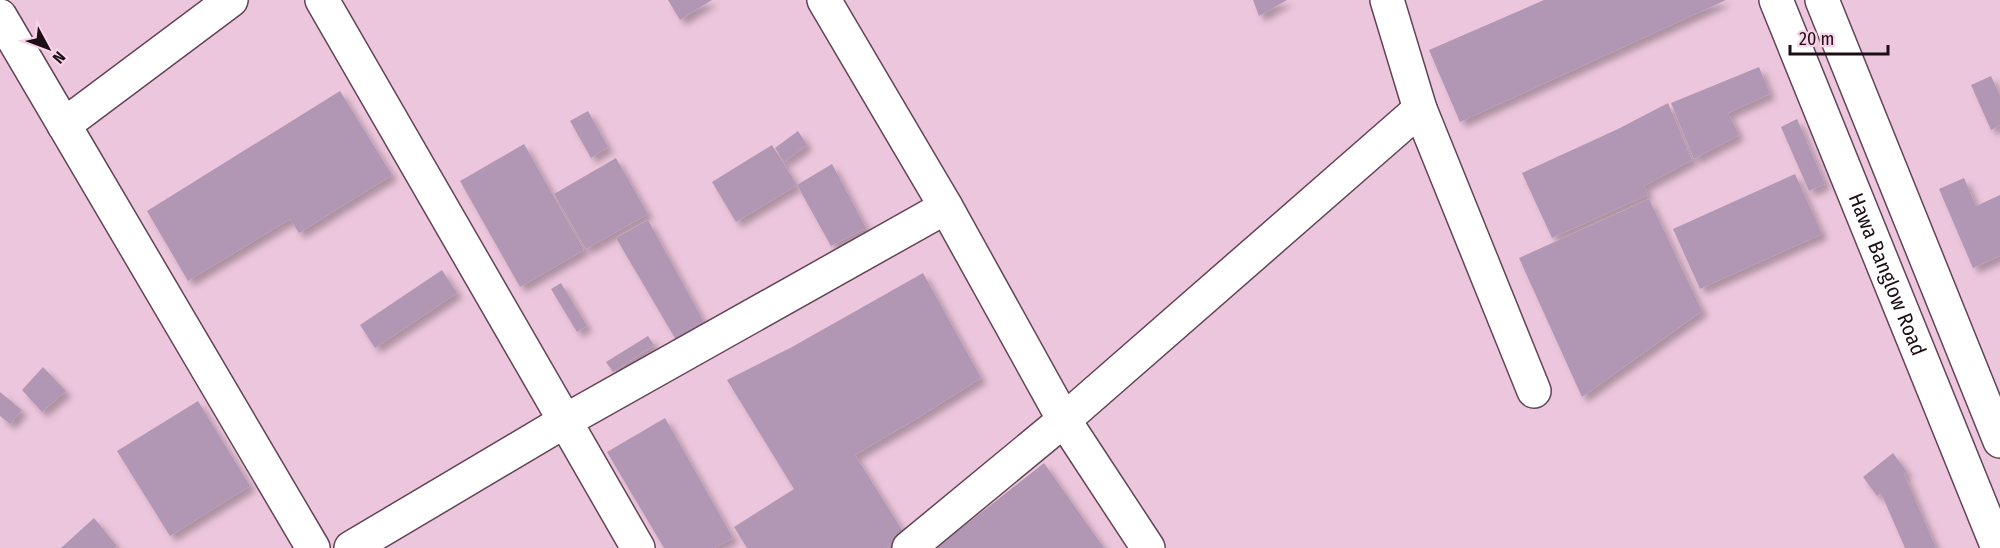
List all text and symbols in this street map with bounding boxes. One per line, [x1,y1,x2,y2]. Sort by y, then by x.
north arrow [18,18,78,78]
scale bar [1790,18,1888,56]
text: 20 m [1799,28,1834,50]
text: N [49,48,69,67]
street label: Hawa Banglow Road [1843,189,1932,359]

